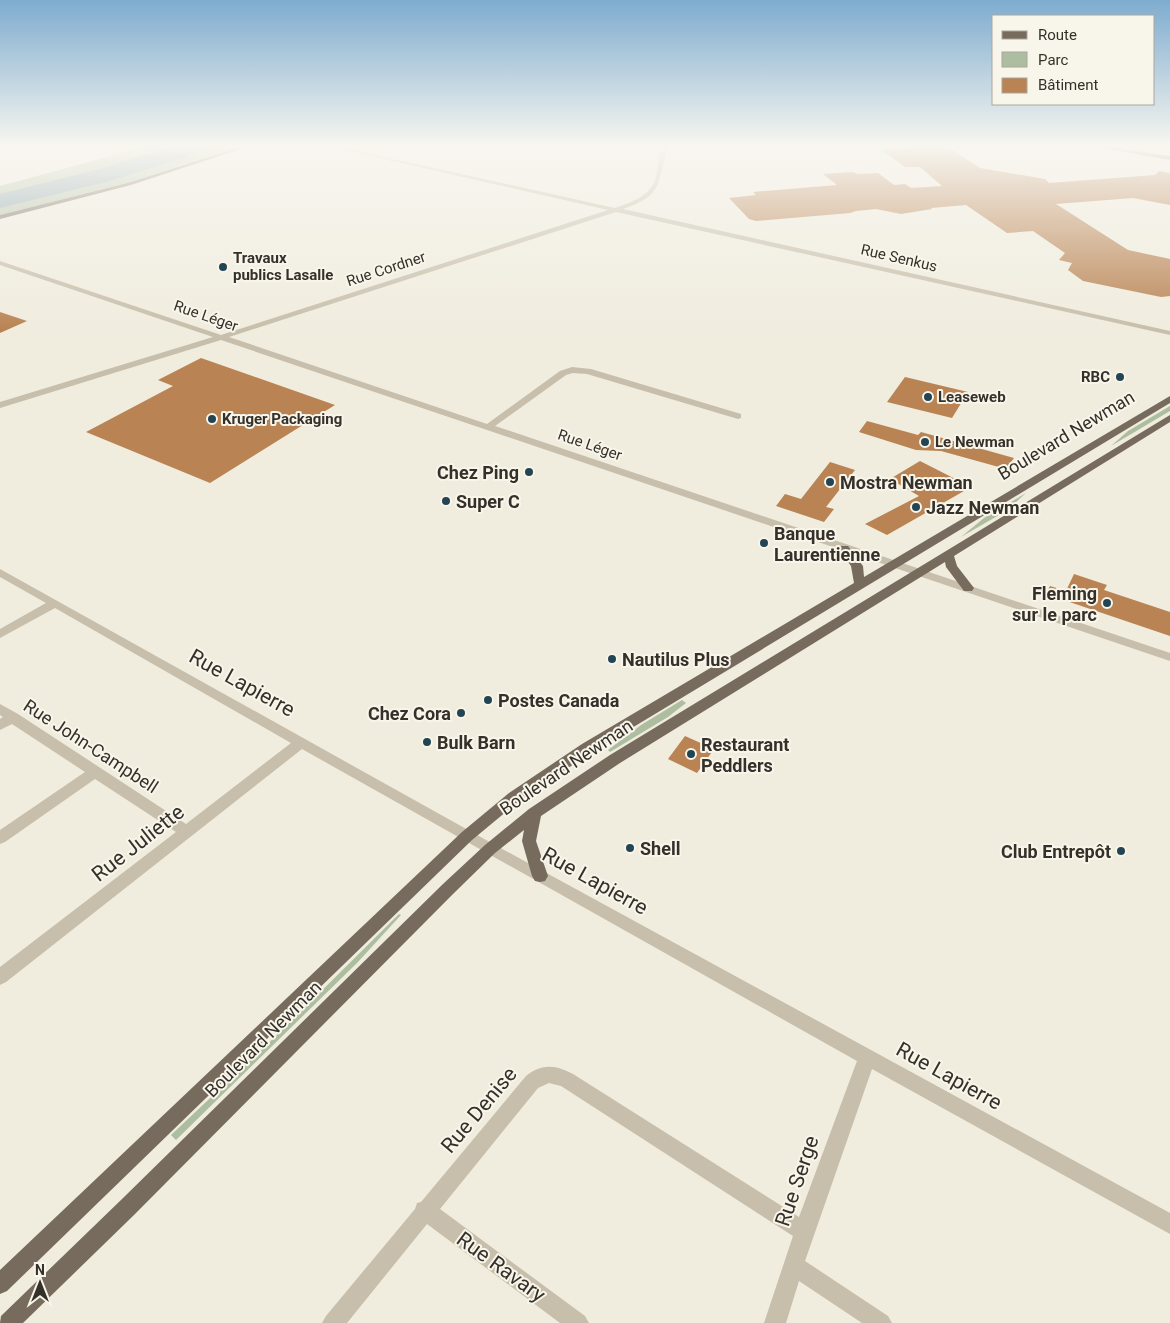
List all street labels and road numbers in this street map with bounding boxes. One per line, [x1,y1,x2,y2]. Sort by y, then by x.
street label: Rue Senkus [859,240,939,276]
street label: Rue Cordner [344,248,428,290]
street label: Rue Léger [172,297,240,335]
street label: Boulevard Newman [994,386,1138,484]
street label: Rue Léger [556,426,624,464]
street label: Rue Lapierre [185,644,299,722]
street label: Rue John-Campbell [20,695,162,797]
street label: Boulevard Newman [496,715,636,819]
street label: Rue Juliette [87,800,189,886]
street label: Rue Lapierre [538,842,652,920]
street label: Boulevard Newman [201,977,325,1101]
street label: Rue Lapierre [892,1037,1006,1115]
street label: Rue Denise [436,1062,522,1158]
street label: Rue Serge [770,1132,824,1230]
street label: Rue Ravary [452,1227,550,1307]

